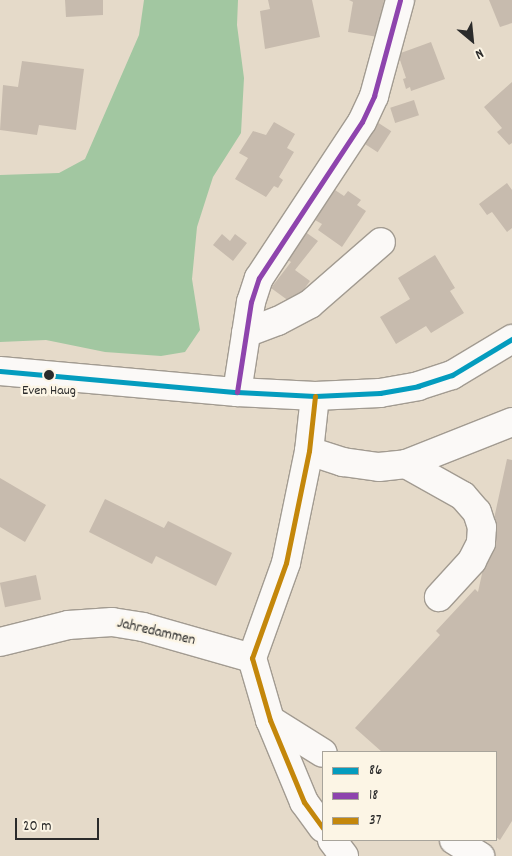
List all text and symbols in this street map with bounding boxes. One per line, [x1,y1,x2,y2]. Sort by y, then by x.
north arrow [447,15,497,65]
text: N [471,43,487,64]
marker: Even Haug [44,370,54,380]
place label: Even Haug [22,383,76,399]
street label: Jahredammen [115,615,197,651]
legend [322,751,497,841]
text: 86 [369,760,382,782]
text: 18 [369,785,378,807]
scale bar [18,808,101,840]
text: 37 [369,810,381,832]
text: 20 m [23,816,51,838]

